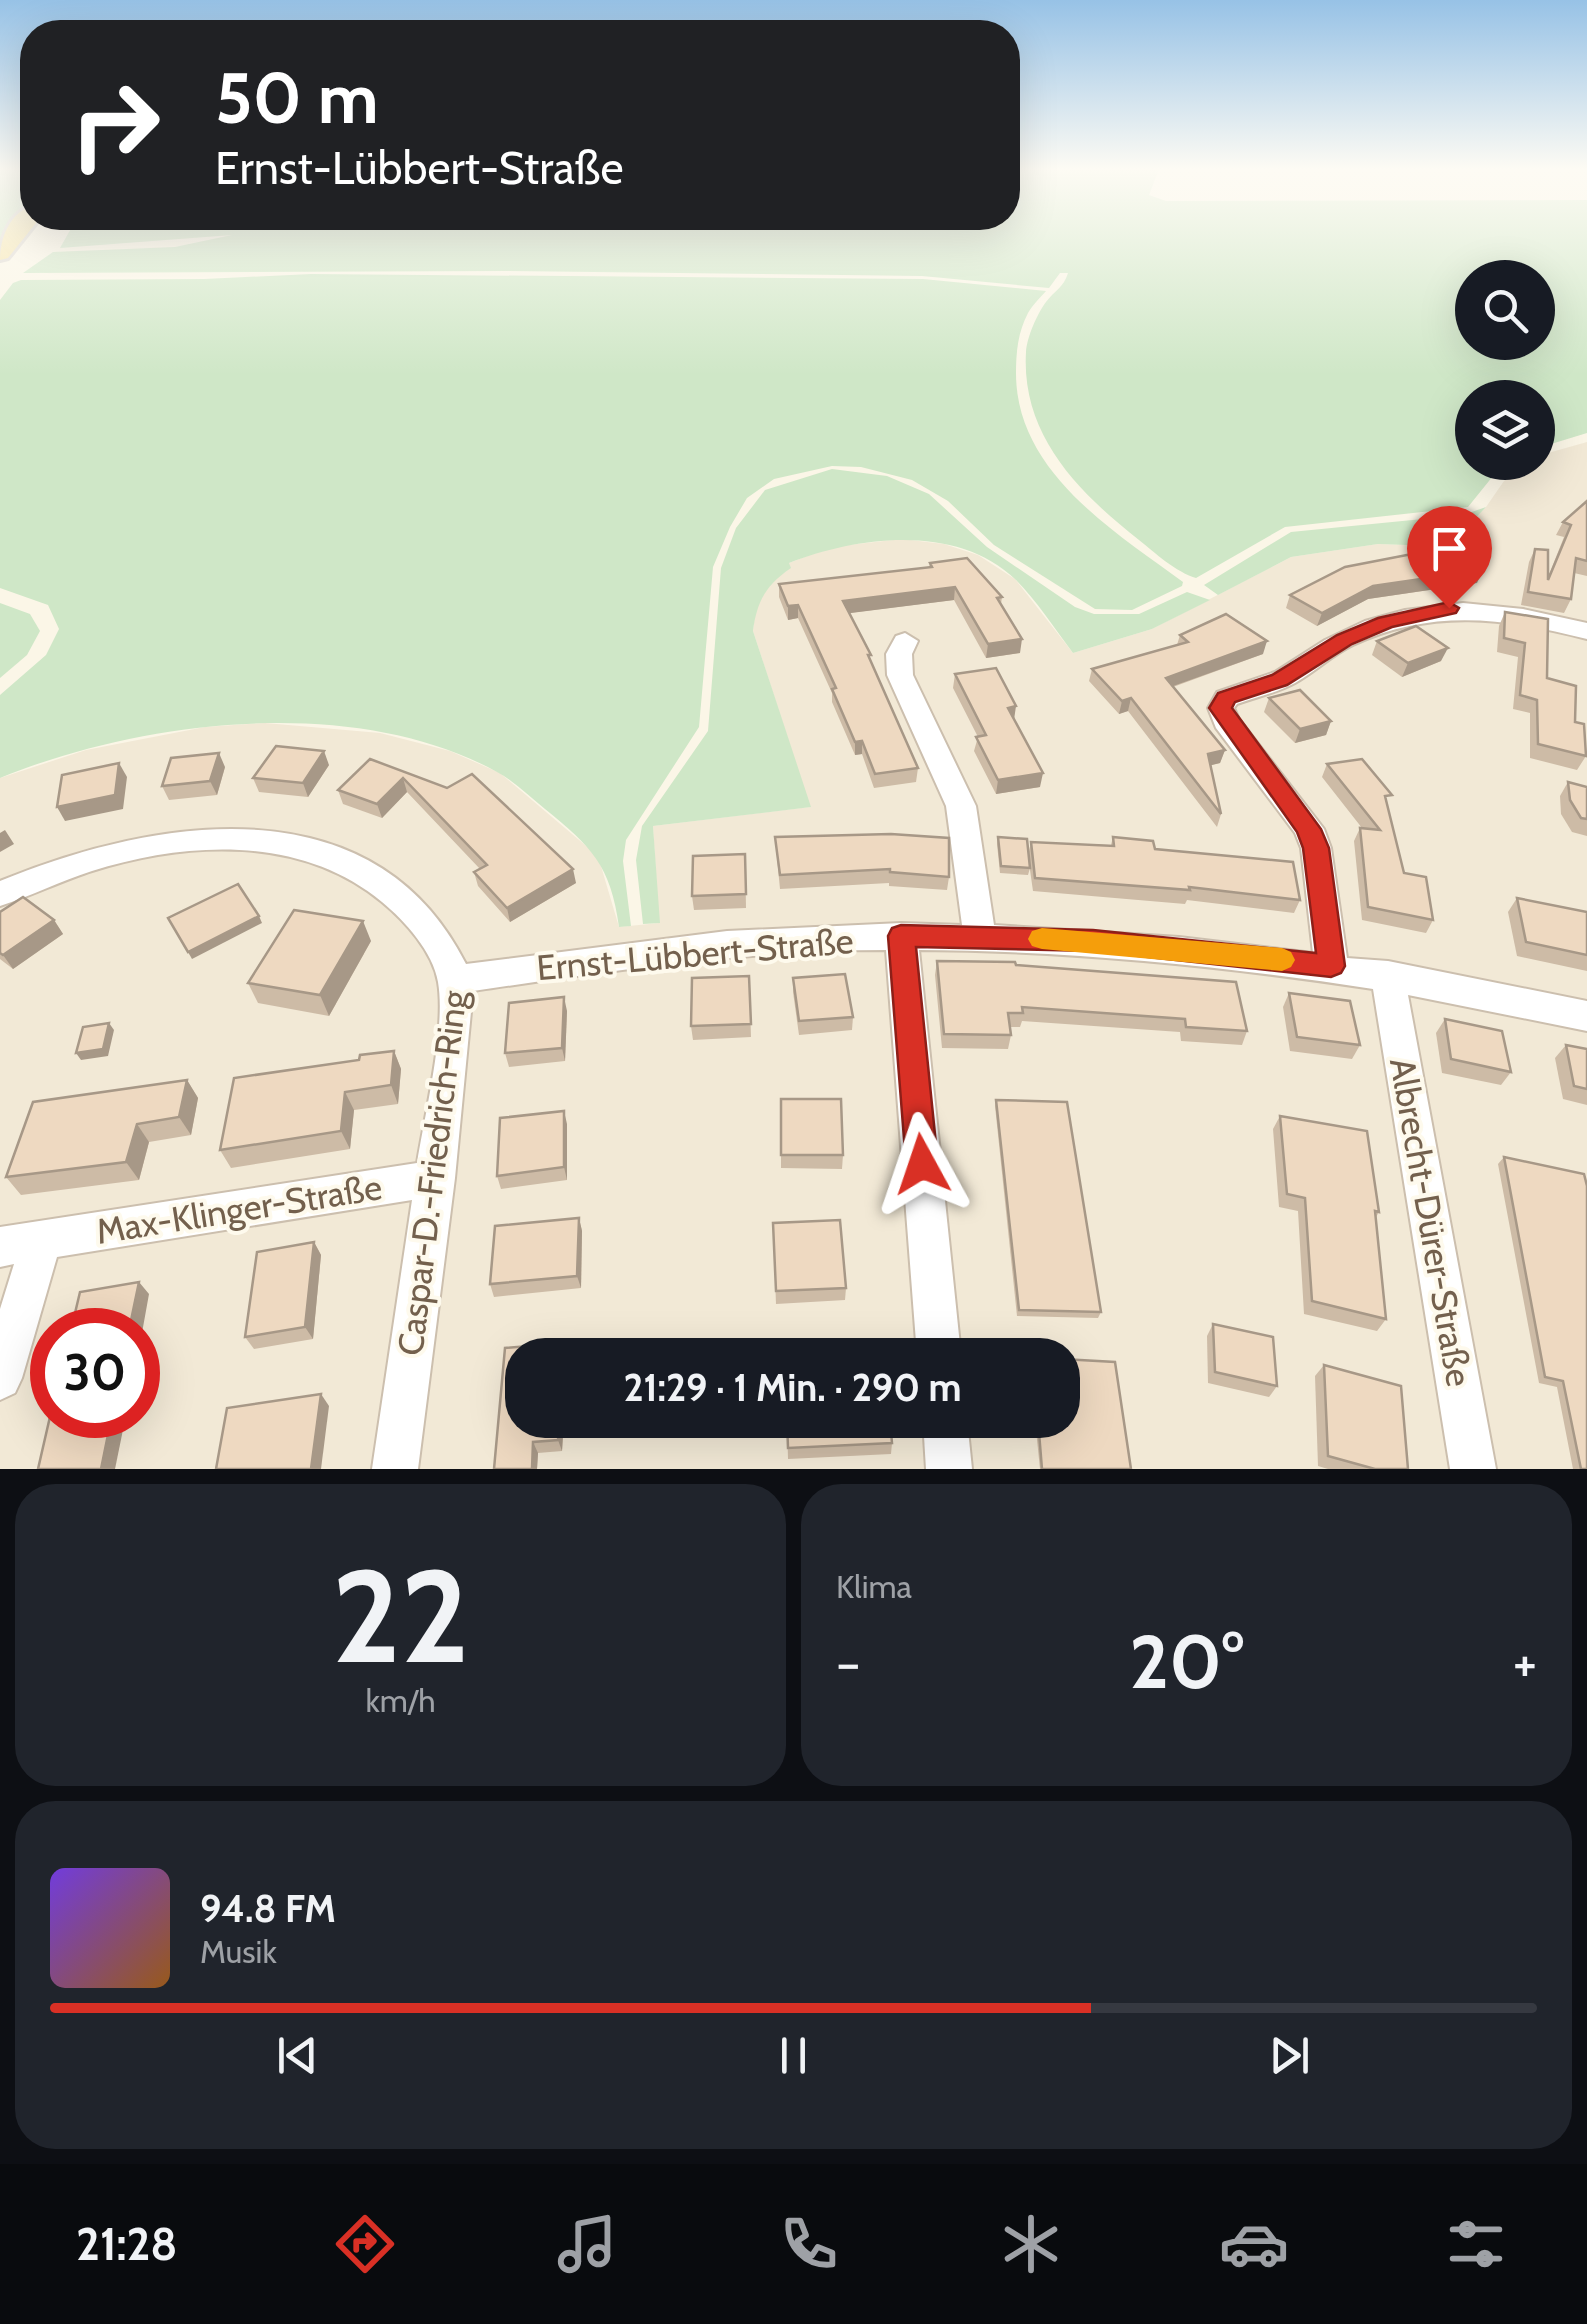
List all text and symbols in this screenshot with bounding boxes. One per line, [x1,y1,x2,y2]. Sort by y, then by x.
text: 50 m [215,55,379,141]
icon: right [50,60,180,190]
text: Ernst-Lübbert-Straße [215,141,624,195]
map controls [1455,260,1555,480]
button: search [1455,260,1555,360]
button: layers [1455,380,1555,480]
pin [1407,506,1492,609]
icon: arrive [1422,521,1477,576]
street label: Ernst-Lübbert-Straße [535,919,855,989]
street label: Caspar-D.-Friedrich-Ring [388,988,476,1358]
street label: Albrecht-Dürer-Straße [1381,1054,1481,1390]
position arrow [870,1112,974,1216]
street label: Max-Klinger-Straße [93,1165,385,1253]
speed limit sign: 30 [30,1308,160,1438]
text: 21:29 · 1 Min. · 290 m [623,1364,962,1411]
text: 22 [332,1537,469,1695]
text: Klima [836,1567,912,1606]
text: 20° [1129,1616,1244,1707]
text: − [836,1629,860,1696]
text: + [1513,1629,1537,1696]
text: km/h [365,1681,436,1720]
text: 94.8 FM [200,1885,336,1932]
text: Musik [200,1932,277,1971]
icon: previous [270,2028,325,2083]
icon: pause [766,2028,821,2083]
icon: next [1262,2028,1317,2083]
icon: directions [330,2209,400,2279]
icon: music [552,2209,622,2279]
icon: phone [774,2209,844,2279]
icon: climate [996,2209,1066,2279]
icon: car [1219,2209,1289,2279]
icon: filters [1441,2209,1511,2279]
text: 21:28 [76,2217,178,2271]

